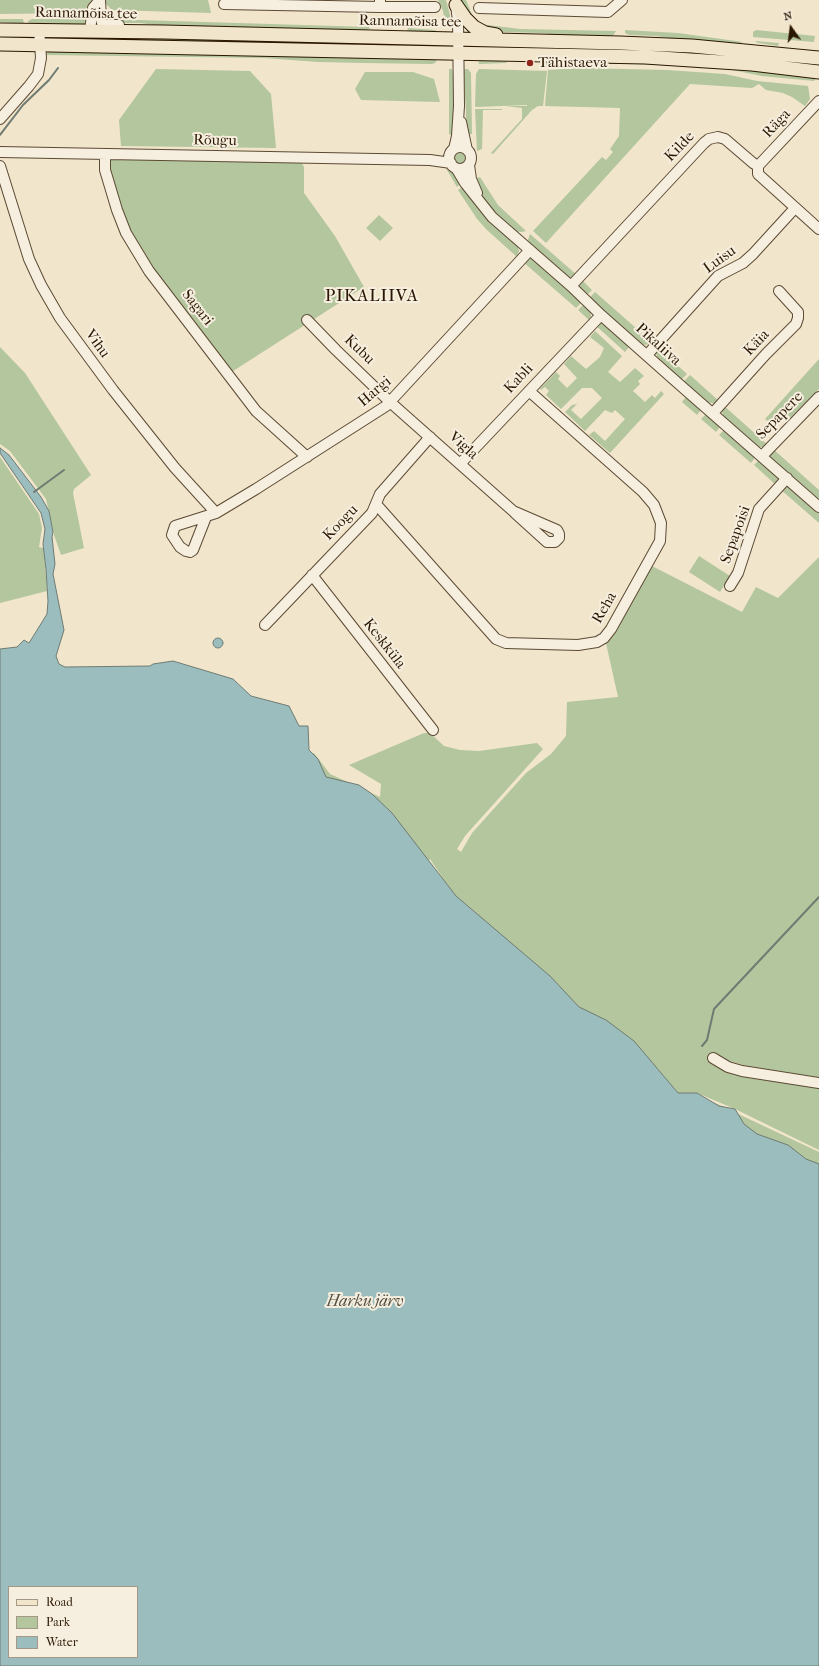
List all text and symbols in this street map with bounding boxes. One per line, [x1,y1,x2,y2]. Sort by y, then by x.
street label: Rannamõisa tee [35,4,137,24]
north arrow [771,8,811,48]
text: N [782,9,794,23]
street label: Rannamõisa tee [359,12,461,32]
place label: Tähistaeva [538,54,607,72]
marker: Tähistaeva [525,58,535,68]
street label: Räga [759,106,795,142]
street label: Kilde [661,128,699,166]
street label: Rõugu [193,132,237,150]
street label: Luisu [700,242,740,278]
street label: Sagari [177,287,217,329]
district label: PIKALIIVA [325,287,419,307]
street label: Pikaliiva [631,320,685,370]
street label: Vihu [81,326,113,362]
street label: Käia [740,326,774,360]
street label: Kubu [340,331,378,369]
street label: Kabli [501,360,537,398]
street label: Hargi [355,373,395,411]
street label: Sepapere [753,388,807,444]
street label: Vigla [445,428,481,464]
street label: Koogu [320,501,362,545]
street label: Sepapoisi [717,504,755,566]
street label: Reha [589,589,621,627]
street label: Keskküla [359,615,409,673]
water label: Harku järv [327,1292,403,1312]
legend [8,1586,138,1658]
text: Road [46,1595,73,1609]
text: Park [46,1615,70,1629]
text: Water [46,1635,78,1649]

